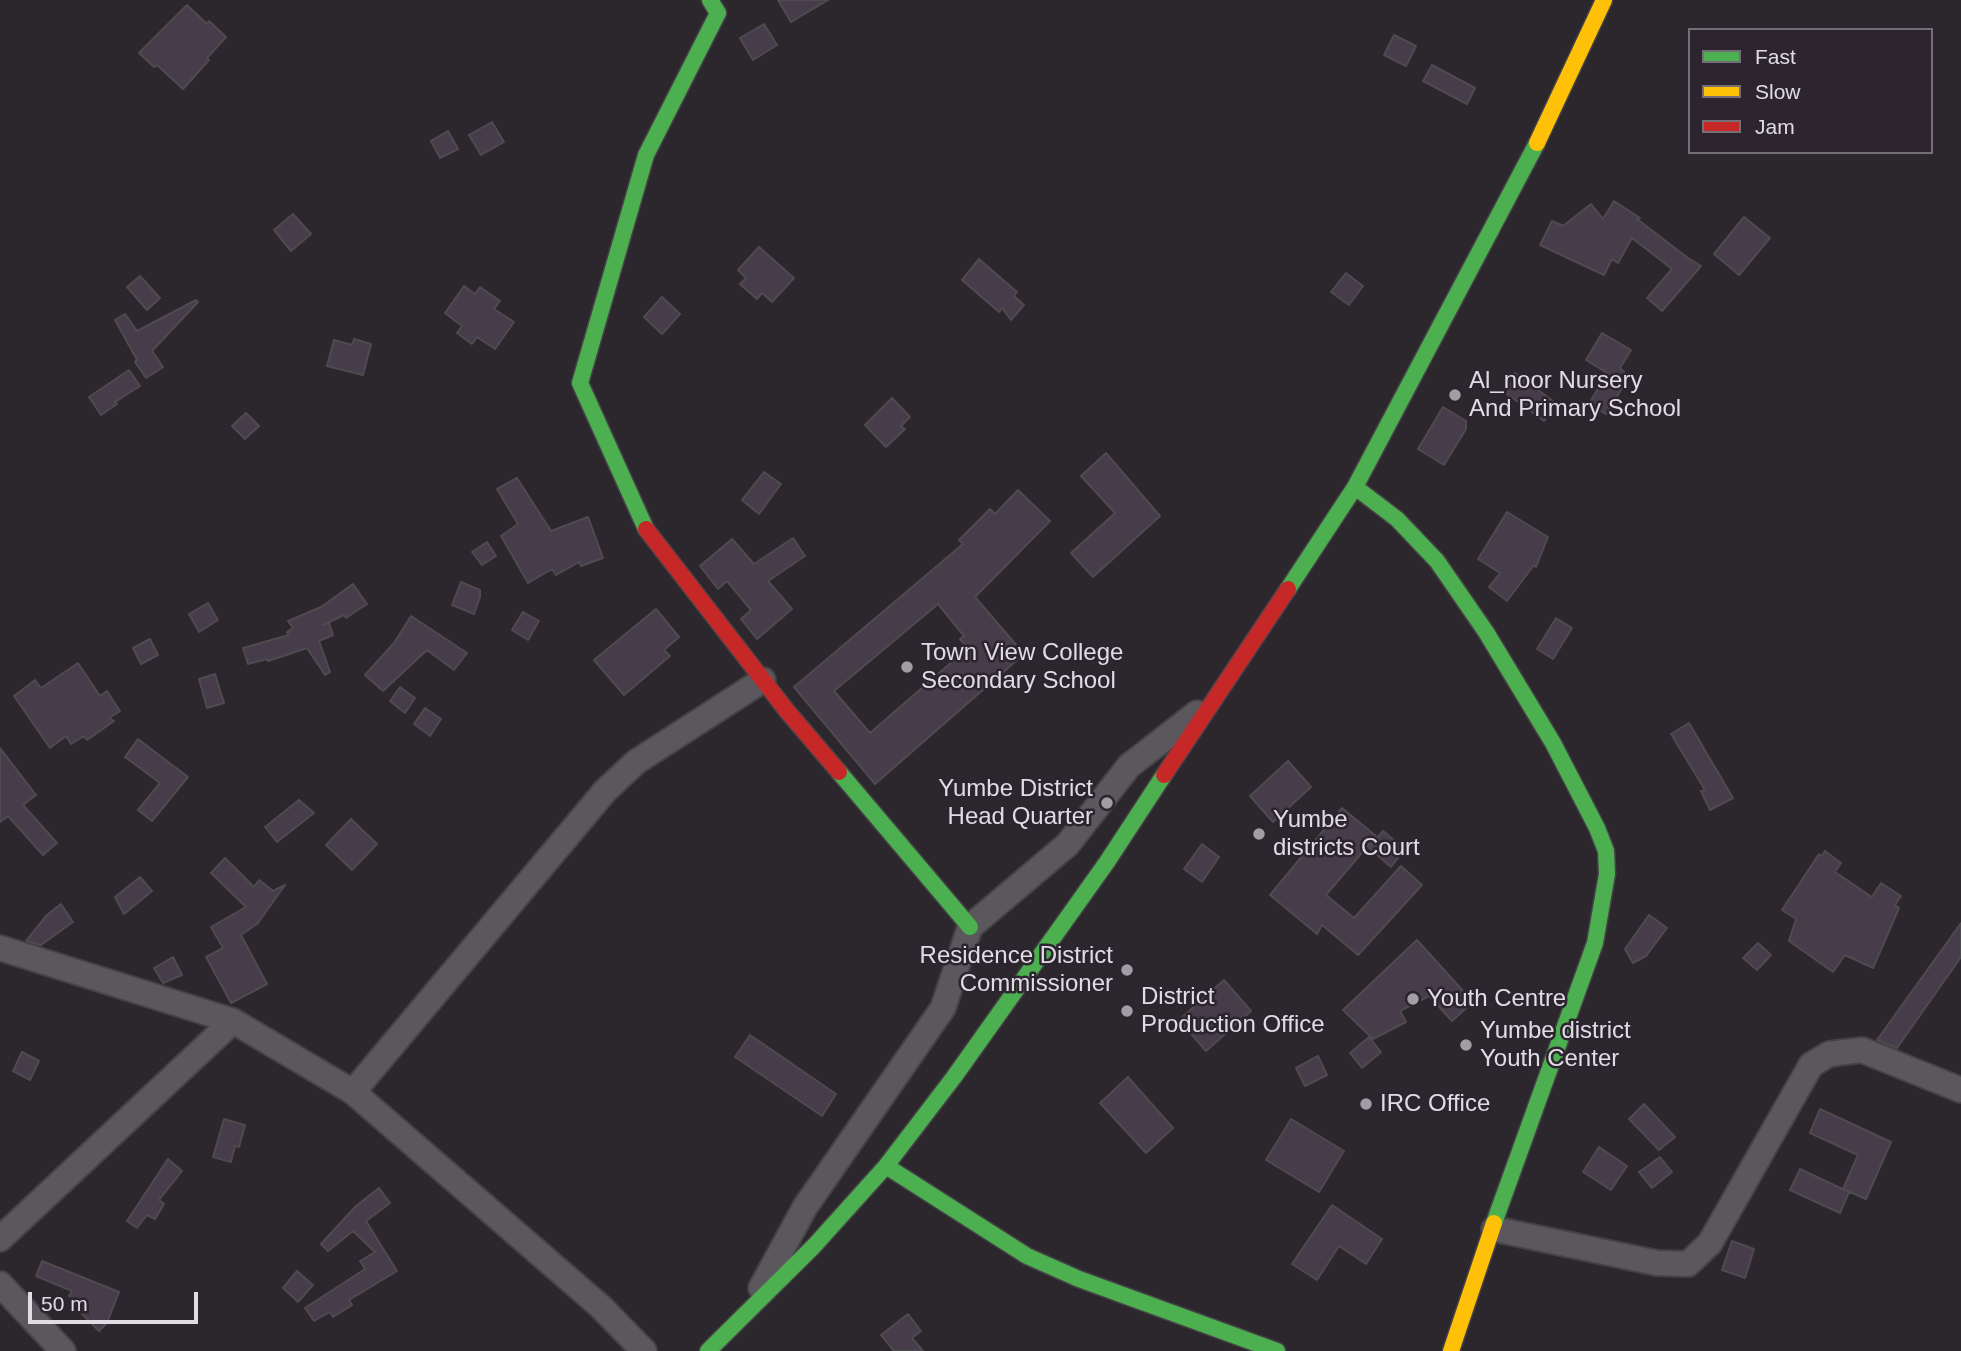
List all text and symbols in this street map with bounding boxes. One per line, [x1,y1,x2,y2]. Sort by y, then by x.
legend [1688,28,1933,154]
text: Fast [1755,45,1796,68]
text: Slow [1755,80,1801,103]
text: Jam [1755,115,1795,138]
place label: Al_noor Nursery And Primary School [1469,367,1681,423]
marker: Al_noor Nursery And Primary School [1447,387,1463,403]
place label: Town View College Secondary School [921,639,1123,695]
marker: Town View College Secondary School [899,659,915,675]
place label: Yumbe District Head Quarter [938,775,1093,831]
marker: Yumbe District Head Quarter [1099,795,1115,811]
place label: Yumbe districts Court [1273,806,1420,862]
marker: Yumbe districts Court [1251,826,1267,842]
place label: Residence District Commissioner [920,942,1113,998]
marker: Residence District Commissioner [1119,962,1135,978]
place label: District Production Office [1141,983,1325,1039]
place label: Youth Centre [1427,985,1566,1013]
marker: Youth Centre [1405,991,1421,1007]
marker: District Production Office [1119,1003,1135,1019]
place label: Yumbe district Youth Center [1480,1017,1631,1073]
marker: Yumbe district Youth Center [1458,1037,1474,1053]
place label: IRC Office [1380,1090,1490,1118]
marker: IRC Office [1358,1096,1374,1112]
scale bar [32,1278,201,1322]
text: 50 m [41,1292,88,1315]

